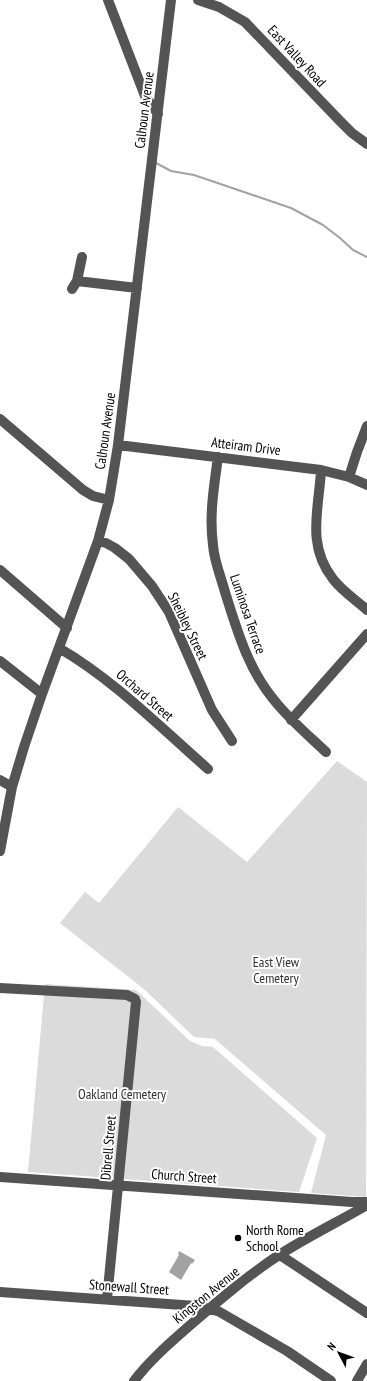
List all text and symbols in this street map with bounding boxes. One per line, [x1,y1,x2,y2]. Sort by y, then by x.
street label: East Valley Road [264,21,330,91]
street label: Calhoun Avenue [130,70,158,150]
street label: Calhoun Avenue [91,391,119,471]
street label: Atteiram Drive [210,433,282,459]
street label: Luminosa Terrace [226,572,270,657]
street label: Sheibley Street [164,589,212,663]
street label: Orchard Street [113,665,177,725]
park label: East View Cemetery [253,953,300,987]
park label: Oakland Cemetery [78,1085,167,1103]
street label: Dibrell Street [96,1115,120,1181]
street label: Church Street [151,1165,217,1187]
place label: North Rome School [246,1221,304,1255]
marker: North Rome School [233,1233,243,1243]
street label: Kingston Avenue [169,1262,243,1327]
street label: Stonewall Street [89,1275,170,1299]
north arrow [319,1333,359,1373]
text: N [324,1340,339,1353]

